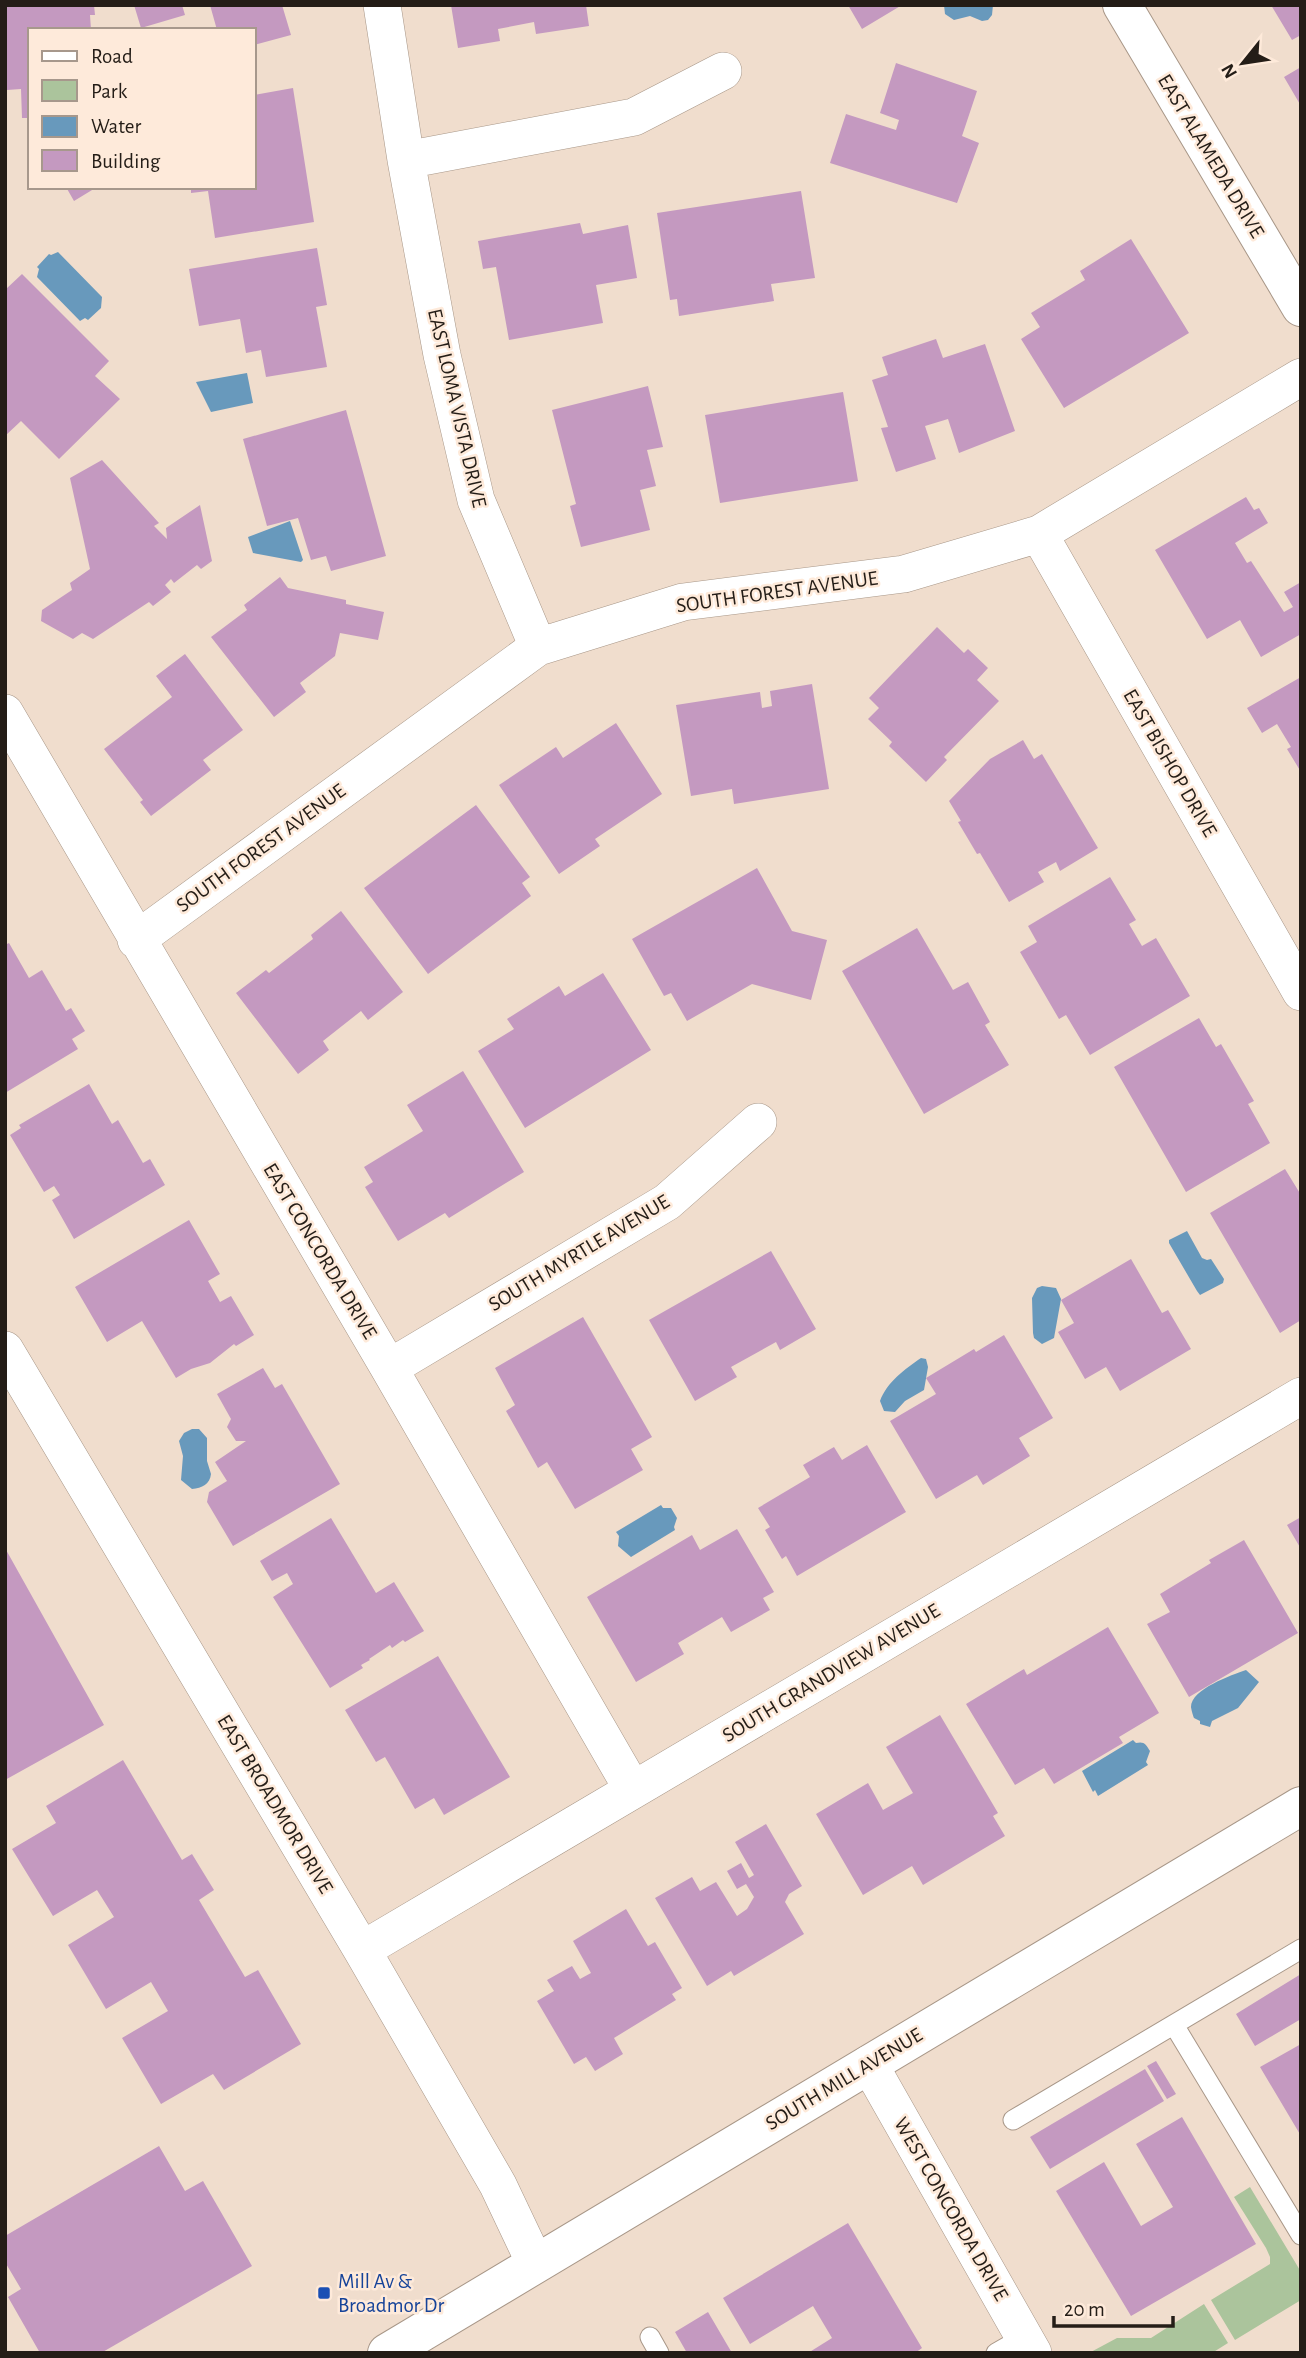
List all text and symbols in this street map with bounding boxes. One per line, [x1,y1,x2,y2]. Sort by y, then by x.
legend [28,28,256,189]
north arrow [1208,28,1278,98]
text: Road [91,46,133,67]
text: N [1218,60,1241,81]
street label: EAST ALAMEDA DRIVE [1154,71,1268,241]
text: Park [91,81,128,102]
text: Water [91,116,141,137]
text: Building [91,151,161,172]
street label: EAST LOMA VISTA DRIVE [424,307,490,509]
street label: SOUTH FOREST AVENUE [675,567,879,617]
street label: EAST BISHOP DRIVE [1119,686,1221,840]
street label: SOUTH FOREST AVENUE [173,780,349,916]
street label: EAST CONCORDA DRIVE [259,1159,381,1343]
street label: SOUTH MYRTLE AVENUE [485,1191,673,1315]
street label: SOUTH GRANDVIEW AVENUE [719,1600,943,1746]
street label: EAST BROADMOR DRIVE [213,1711,337,1897]
street label: SOUTH MILL AVENUE [762,2024,926,2134]
street label: WEST CONCORDA DRIVE [890,2114,1012,2304]
place label: Mill Av & Broadmor Dr [338,2271,444,2316]
scale bar [1054,2284,1173,2328]
marker: Mill Av & Broadmor Dr [316,2285,332,2301]
text: 20 m [1064,2299,1105,2320]

